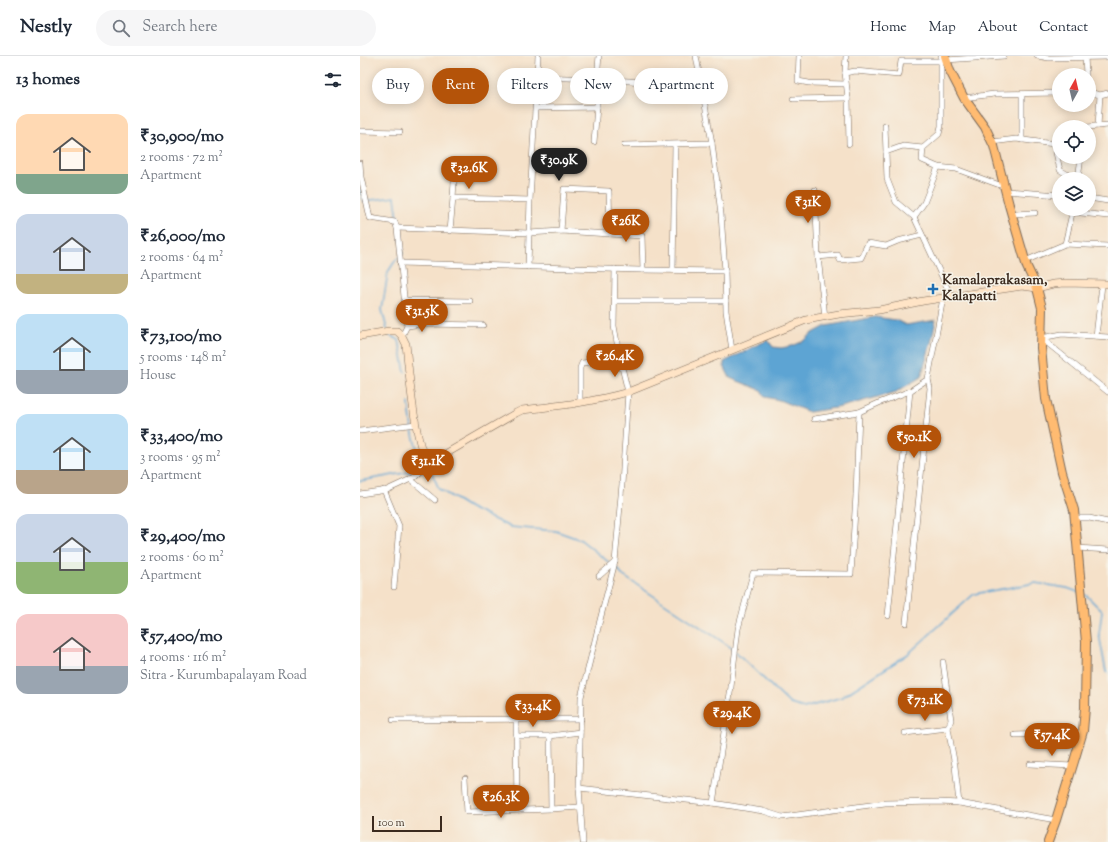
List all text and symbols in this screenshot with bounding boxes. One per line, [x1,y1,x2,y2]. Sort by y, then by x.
search box [96,10,376,46]
text: Nestly [20,14,72,41]
icon: search [110,17,132,39]
text: Search here [142,17,218,38]
text: Home [870,18,907,38]
text: Map [929,18,956,38]
text: About [978,18,1017,38]
text: Contact [1039,18,1088,38]
text: 13 homes [16,68,80,92]
chip: Buy [372,68,424,104]
chip: Rent [432,68,489,104]
chip: Filters [497,68,562,104]
chip: New [570,68,626,104]
chip: Apartment [634,68,728,104]
north arrow [1052,68,1096,112]
map controls [1052,68,1096,216]
icon: filters [322,69,344,91]
button: locate [1052,120,1096,164]
text: ₹30,900/mo [140,125,224,149]
icon: home [48,130,96,178]
pin: ₹30.9K [526,148,592,182]
text: 2 rooms · 72 m² [140,149,223,167]
text: ₹30.9K [540,152,578,170]
pin: ₹32.6K [436,156,502,190]
text: ₹32.6K [450,160,488,178]
text: Apartment [140,167,201,185]
button: layers [1052,172,1096,216]
pin: ₹31K [784,190,832,224]
text: ₹31K [795,194,821,212]
pin: ₹26K [602,209,650,243]
text: ₹26K [611,213,641,231]
text: ₹26,000/mo [140,225,225,249]
icon: home [48,230,96,278]
text: 2 rooms · 64 m² [140,249,223,267]
text: Apartment [140,267,201,285]
place label: Kamalaprakasam, Kalapatti [942,271,1048,307]
marker: Kamalaprakasam, Kalapatti [927,283,939,295]
pin: ₹31.5K [389,299,455,333]
text: ₹31.5K [405,303,439,321]
text: ₹73,100/mo [140,325,222,349]
icon: home [48,330,96,378]
pin: ₹26.4K [582,344,648,378]
text: ₹26.4K [596,348,634,366]
text: 5 rooms · 148 m² [140,349,226,367]
text: House [140,367,176,385]
text: ₹33,400/mo [140,425,223,449]
pin: ₹50.1K [881,425,947,459]
text: ₹50.1K [896,429,932,447]
icon: home [48,430,96,478]
text: 3 rooms · 95 m² [140,449,221,467]
pin: ₹31.1K [395,449,461,483]
text: ₹31.1K [411,453,445,471]
text: Apartment [140,467,201,485]
text: ₹29,400/mo [140,525,225,549]
icon: home [48,530,96,578]
text: 2 rooms · 60 m² [140,549,224,567]
text: Apartment [140,567,201,585]
text: ₹57,400/mo [140,625,223,649]
icon: home [48,630,96,678]
text: 4 rooms · 116 m² [140,649,226,667]
text: Sitra - Kurumbapalayam Road [140,667,307,685]
pin: ₹73.1K [892,688,958,722]
text: ₹73.1K [907,692,943,710]
pin: ₹33.4K [500,694,566,728]
text: ₹33.4K [514,698,552,716]
pin: ₹29.4K [699,701,765,735]
text: ₹29.4K [712,705,752,723]
pin: ₹57.4K [1019,723,1085,757]
text: ₹57.4K [1033,727,1071,745]
pin: ₹26.3K [468,785,534,819]
text: ₹26.3K [482,789,520,807]
scale bar [372,814,442,833]
text: 100 m [378,815,405,831]

